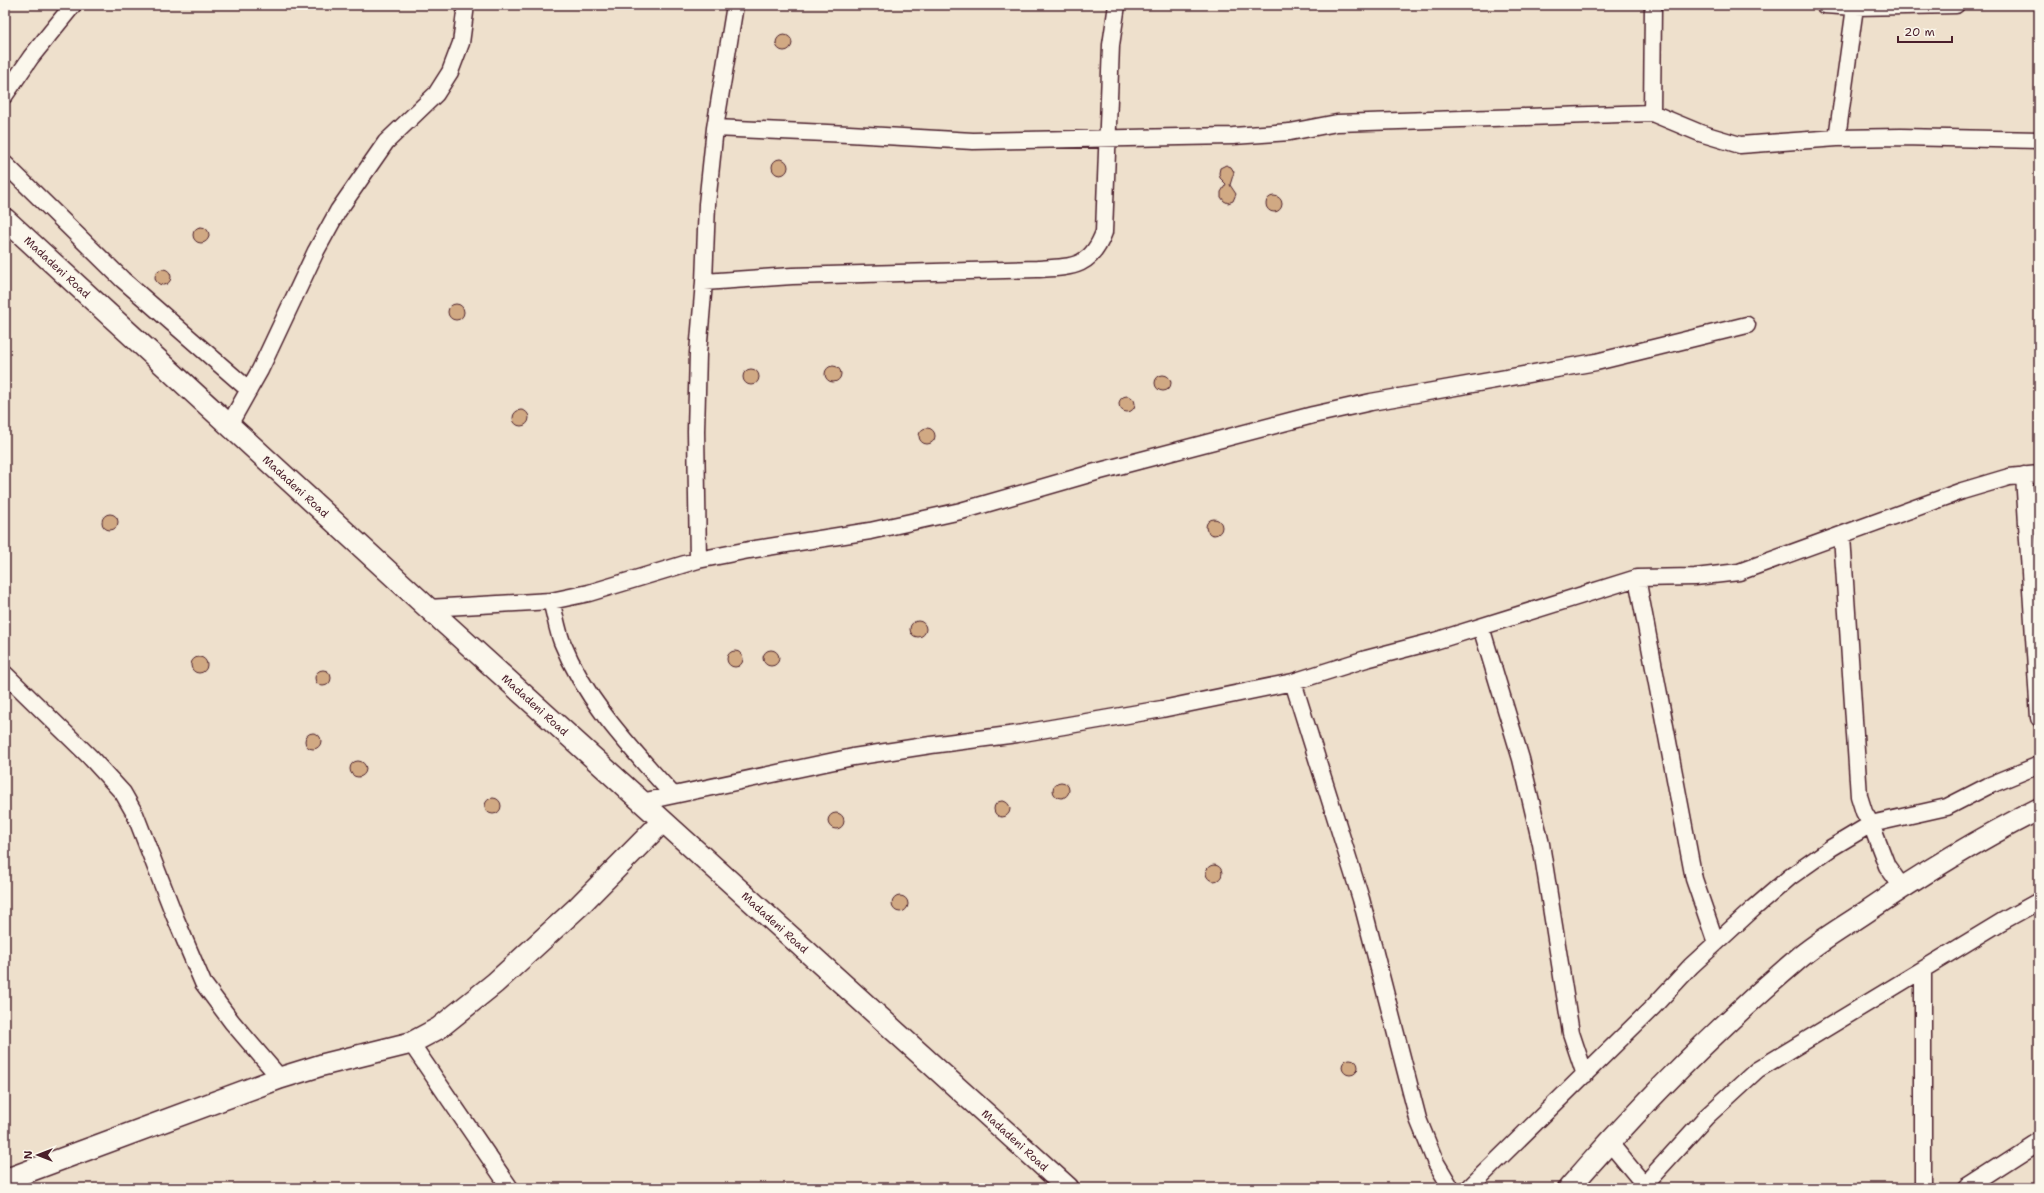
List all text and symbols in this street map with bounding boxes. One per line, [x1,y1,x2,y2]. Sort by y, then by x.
scale bar [1898,18,1952,44]
text: 20 m [1904,24,1935,40]
street label: Madadeni Road [20,233,93,302]
street label: Madadeni Road [259,452,332,521]
street label: Madadeni Road [498,671,571,739]
street label: Madadeni Road [738,889,811,957]
street label: Madadeni Road [978,1106,1051,1175]
north arrow [18,1135,58,1175]
text: N [21,1150,36,1159]

